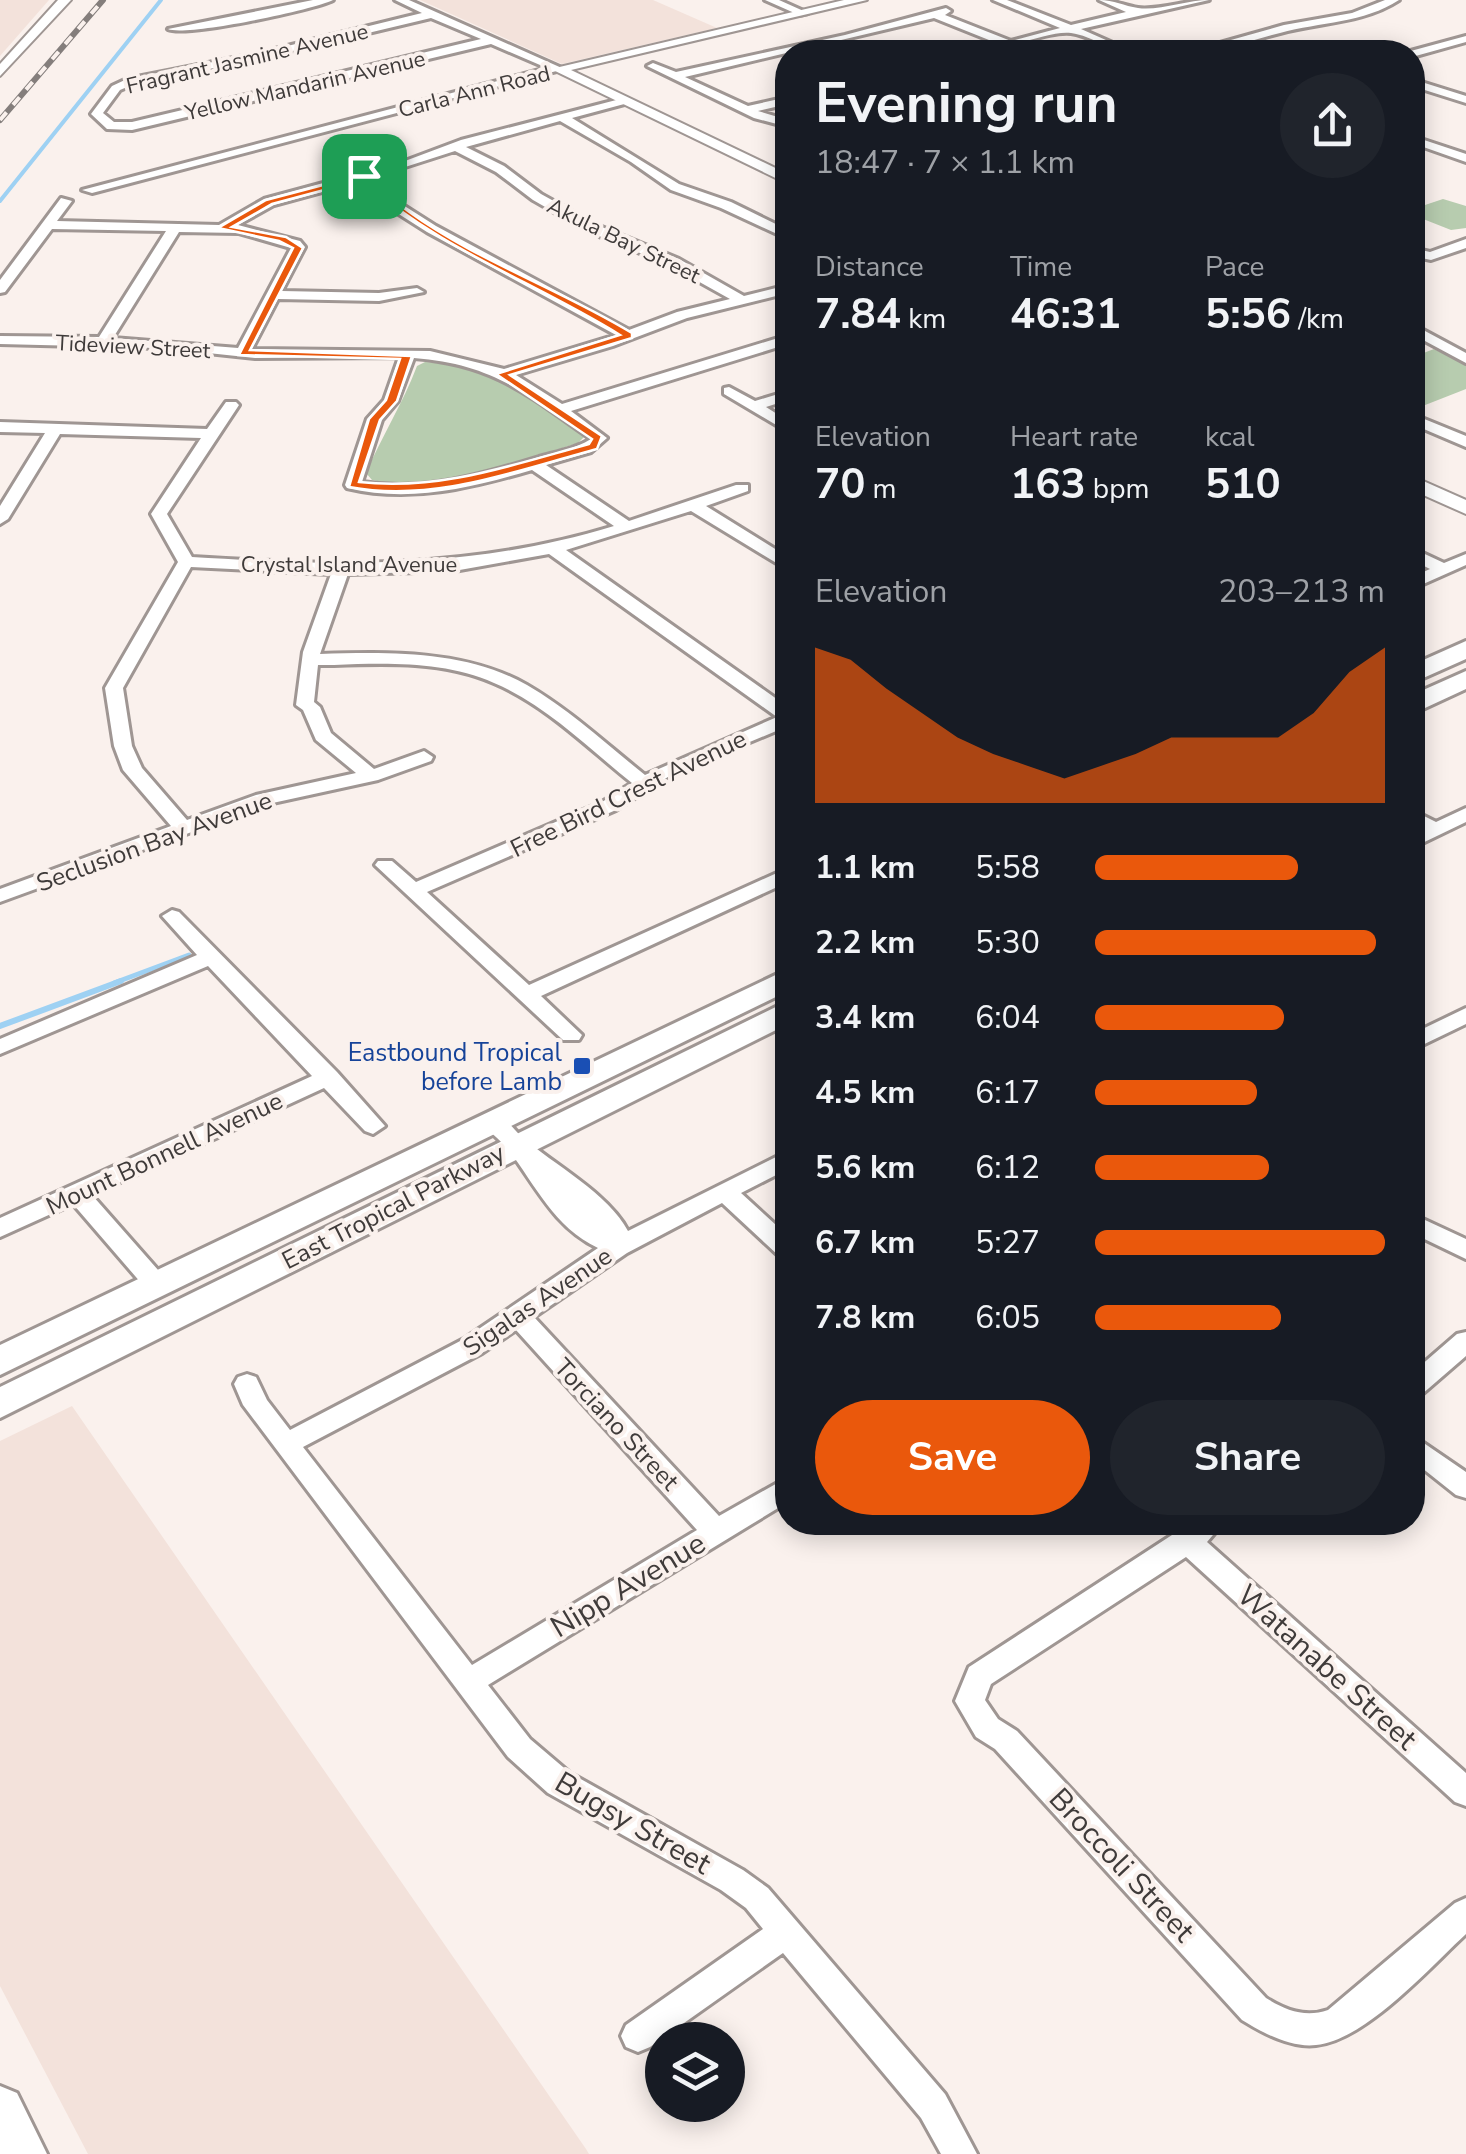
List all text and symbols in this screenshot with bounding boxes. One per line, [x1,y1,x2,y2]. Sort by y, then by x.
street label: Fragrant Jasmine Avenue [123,17,371,101]
street label: Yellow Mandarin Avenue [181,44,428,128]
street label: Carla Ann Road [395,59,553,125]
text: Evening run [815,66,1118,141]
button: share [1280,73,1385,178]
pin [322,134,407,219]
text: 18:47 · 7 × 1.1 km [815,141,1075,184]
icon: arrive [337,149,392,204]
street label: Akula Bay Street [542,191,705,291]
text: Distance [815,248,924,286]
text: Time [1010,248,1072,286]
text: Pace [1205,248,1264,286]
text: 7.84 [815,286,901,343]
text: 46:31 [1010,286,1121,343]
text: 5:56 [1205,286,1291,343]
text: km [901,300,946,338]
text: /km [1291,300,1344,338]
street label: Tideview Street [55,328,211,366]
text: Elevation [815,418,931,456]
text: Heart rate [1010,418,1138,456]
text: kcal [1205,418,1255,456]
text: 70 [815,456,865,513]
text: 163 [1010,456,1086,513]
text: 510 [1205,456,1281,513]
text: m [865,470,897,508]
text: bpm [1086,470,1149,508]
street label: Crystal Island Avenue [241,550,457,580]
text: Elevation [815,570,948,613]
text: 203–213 m [1218,570,1385,613]
street label: Free Bird Crest Avenue [505,722,752,866]
street label: Seclusion Bay Avenue [32,783,277,900]
text: 1.1 km [815,846,915,889]
text: 5:58 [975,846,1040,889]
text: 2.2 km [815,921,915,964]
text: 5:30 [975,921,1040,964]
text: 3.4 km [815,996,915,1039]
text: 6:04 [975,996,1040,1039]
place label: Eastbound Tropical before Lamb [348,1036,563,1099]
marker: Eastbound Tropical before Lamb [571,1055,593,1077]
text: 4.5 km [815,1071,915,1114]
text: 6:17 [975,1071,1040,1114]
street label: Mount Bonnell Avenue [41,1084,288,1224]
street label: East Tropical Parkway [276,1136,511,1278]
text: 5.6 km [815,1146,915,1189]
text: 6:12 [975,1146,1040,1189]
text: 6.7 km [815,1221,915,1264]
text: 5:27 [975,1221,1040,1264]
street label: Sigalas Avenue [456,1239,619,1364]
text: 7.8 km [815,1296,915,1339]
text: 6:05 [975,1296,1040,1339]
street label: Torciano Street [546,1351,687,1498]
button: Save [815,1400,1090,1515]
button: Share [1110,1400,1385,1515]
street label: Nipp Avenue [543,1523,713,1648]
street label: Watanabe Street [1228,1575,1426,1760]
street label: Bugsy Street [547,1762,719,1885]
street label: Broccoli Street [1040,1779,1204,1952]
map controls [645,2022,745,2122]
button: layers [645,2022,745,2122]

